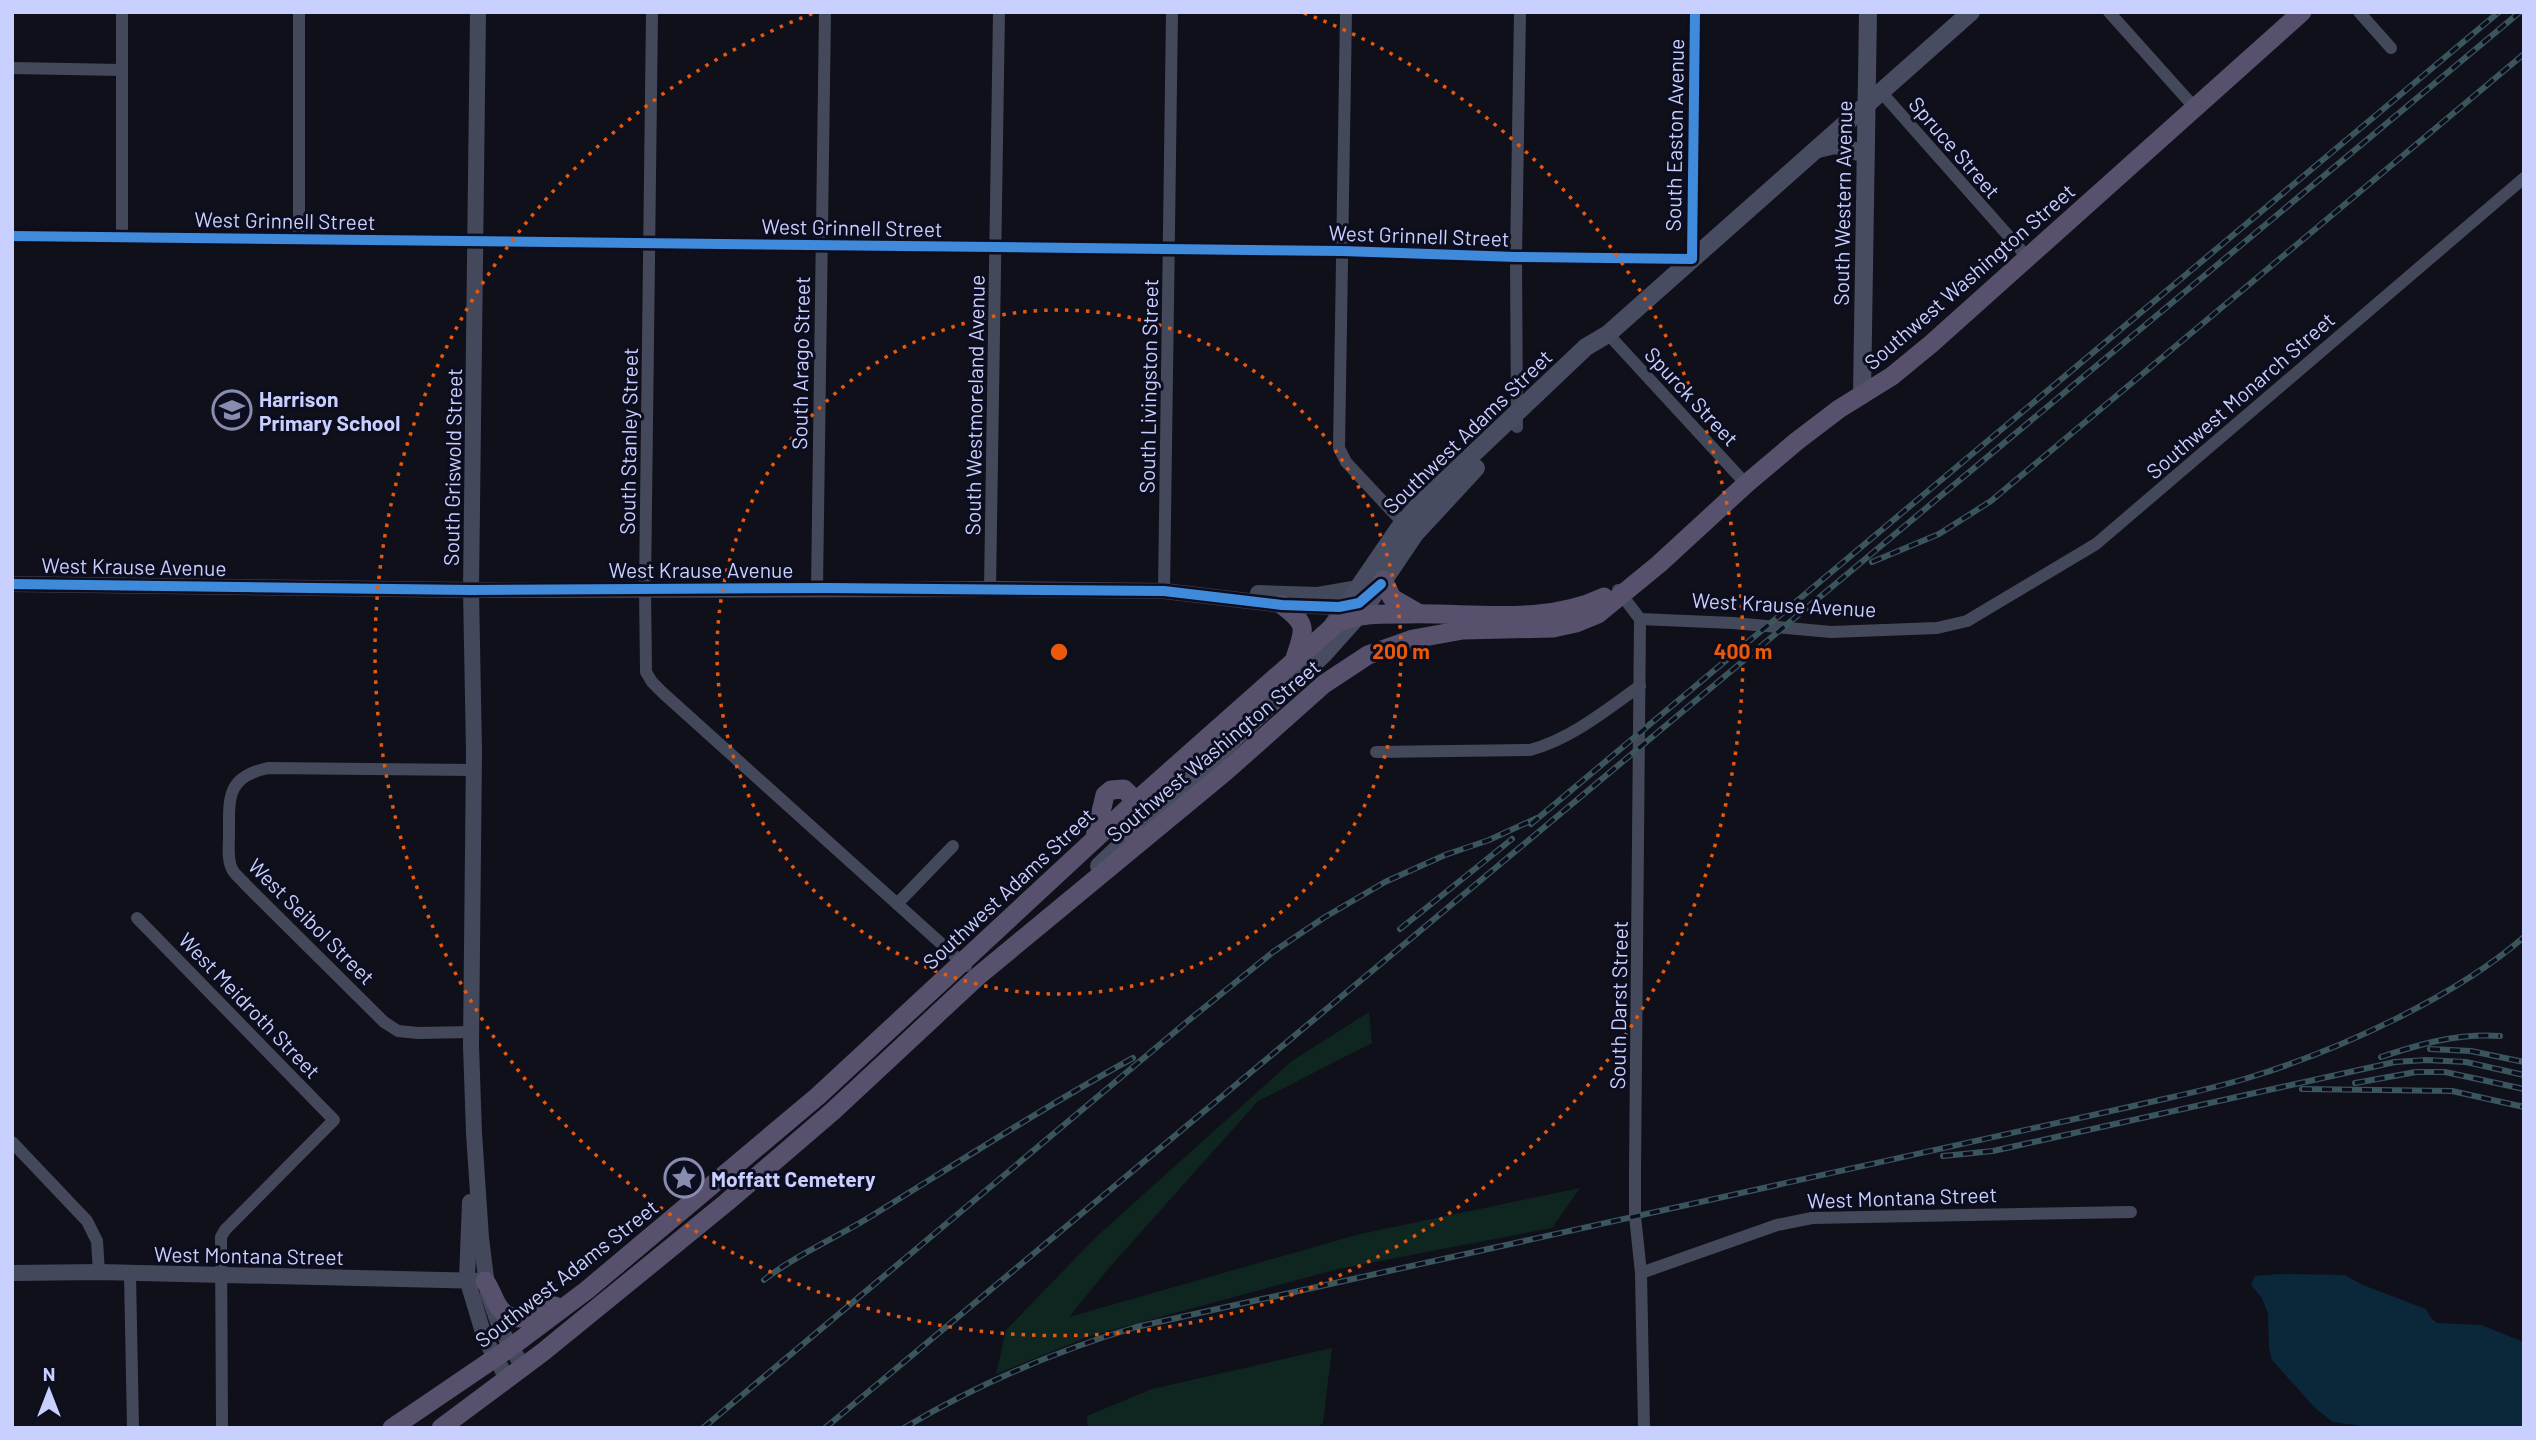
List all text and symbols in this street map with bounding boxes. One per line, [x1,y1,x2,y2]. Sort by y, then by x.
street label: South Easton Avenue [1660,38,1688,232]
street label: Spruce Street [1904,91,2006,203]
street label: South Western Avenue [1828,100,1856,306]
street label: Southwest Washington Street [1859,178,2079,374]
street label: West Grinnell Street [194,206,376,234]
street label: West Grinnell Street [761,213,943,241]
street label: West Grinnell Street [1328,219,1510,251]
street label: South Westmoreland Avenue [959,274,989,536]
street label: South Arago Street [786,276,814,450]
street label: South Livingston Street [1134,278,1162,494]
street label: Southwest Monarch Street [2141,306,2339,484]
street label: Spurck Street [1640,342,1744,450]
street label: Southwest Adams Street [1377,344,1557,518]
street label: South Stanley Street [614,347,642,535]
street label: South Griswold Street [438,368,466,566]
place label: Harrison Primary School [259,386,400,435]
school or university icon: Harrison Primary School [211,389,253,431]
street label: West Krause Avenue [41,552,227,580]
street label: West Krause Avenue [609,557,794,582]
street label: West Krause Avenue [1691,587,1877,621]
text: 200 m [1372,638,1430,663]
text: 400 m [1714,638,1772,663]
centre of rings [1047,640,1071,664]
street label: Southwest Washington Street [1101,653,1325,847]
street label: Southwest Adams Street [917,802,1099,974]
street label: West Seibol Street [244,853,380,989]
street label: South Darst Street [1604,921,1632,1089]
street label: West Meidroth Street [174,927,326,1083]
place icon: Moffatt Cemetery [663,1157,705,1199]
place label: Moffatt Cemetery [711,1166,876,1191]
street label: West Montana Street [1807,1181,1997,1213]
street label: Southwest Adams Street [470,1194,662,1352]
street label: West Montana Street [154,1241,344,1269]
north arrow [14,1356,84,1426]
text: N [43,1362,55,1385]

